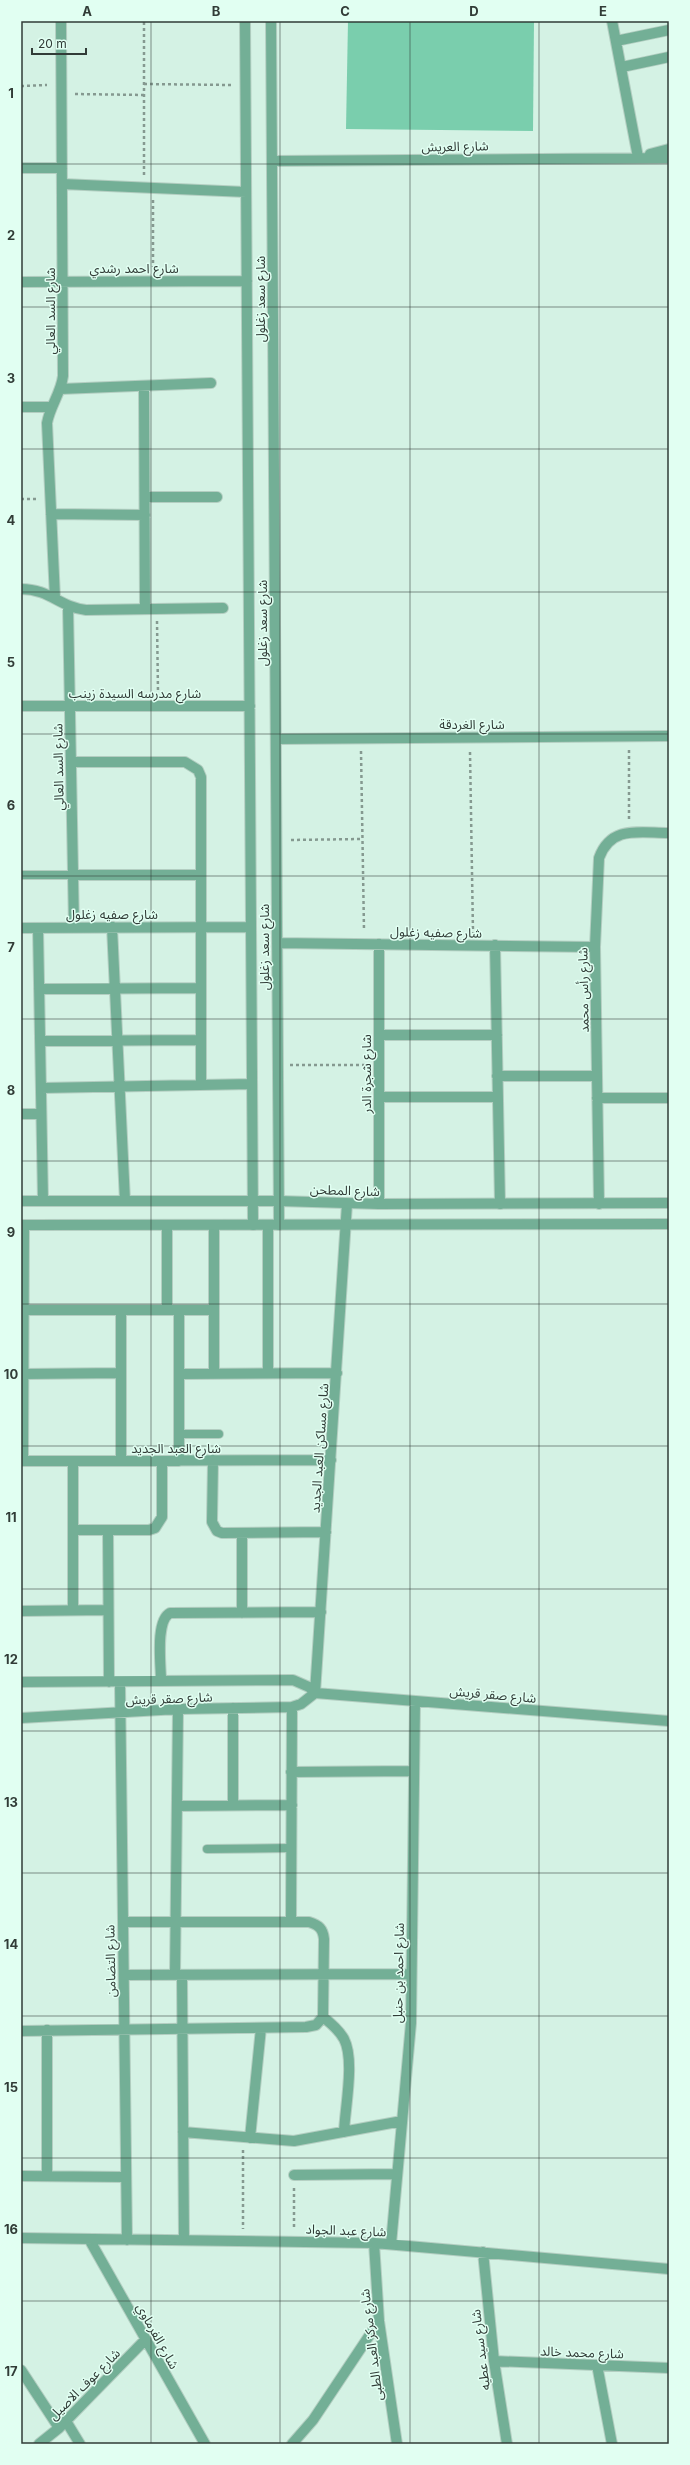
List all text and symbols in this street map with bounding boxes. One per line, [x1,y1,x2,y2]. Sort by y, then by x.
text: A [82,3,92,19]
text: B [212,3,221,19]
text: C [340,3,350,19]
text: D [469,3,479,19]
text: E [599,3,607,19]
scale bar [32,30,86,56]
text: 20 m [38,36,67,51]
text: 1 [8,85,14,101]
street label: شارع العريش [421,137,489,158]
text: 2 [7,227,15,243]
street label: شارع سعد زغلول [252,256,271,342]
street label: شارع احمد رشدي [89,260,179,279]
street label: شارع السد العالي [42,267,61,355]
text: 3 [7,370,15,386]
text: 4 [7,512,16,528]
street label: شارع سعد زغلول [254,580,273,666]
text: 5 [7,654,15,670]
street label: شارع مدرسه السيدة زينب [69,685,201,704]
street label: شارع الغردقة [439,716,505,735]
street label: شارع السد العالي [49,723,70,811]
text: 6 [7,797,15,813]
street label: شارع سعد زغلول [256,904,275,990]
street label: شارع صفيه زغلول [66,906,158,925]
street label: شارع صفيه زغلول [390,923,482,944]
text: 7 [7,939,15,955]
street label: شارع رأس محمد [574,947,595,1033]
street label: شارع شجرة الدر [358,1034,377,1115]
text: 8 [7,1082,15,1098]
street label: شارع المطحن [310,1181,380,1202]
text: 9 [7,1224,15,1240]
text: 10 [4,1366,18,1382]
street label: شارع مساكن العبد الجديد [306,1383,335,1514]
street label: شارع العبد الجديد [131,1440,221,1459]
text: 11 [5,1509,17,1525]
text: 12 [4,1651,18,1667]
street label: شارع صقر قريش [449,1682,537,1709]
street label: شارع صقر قريش [125,1688,213,1711]
text: 13 [4,1794,18,1810]
street label: شارع احمد بن حنبل [389,1923,410,2023]
street label: شارع التضامن [101,1924,122,1998]
text: 14 [4,1936,18,1952]
text: 15 [4,2079,18,2095]
text: 16 [4,2221,18,2237]
street label: شارع عبد الجواد [305,2221,387,2242]
street label: شارع مركز العبد الطبى [356,2288,389,2402]
street label: شارع الفرماوي [131,2300,183,2373]
street label: شارع سيد عطيه [467,2308,496,2391]
street label: شارع محمد خالد [540,2343,624,2364]
street label: شارع عوف الاصيل [45,2345,125,2425]
text: 17 [4,2363,18,2379]

